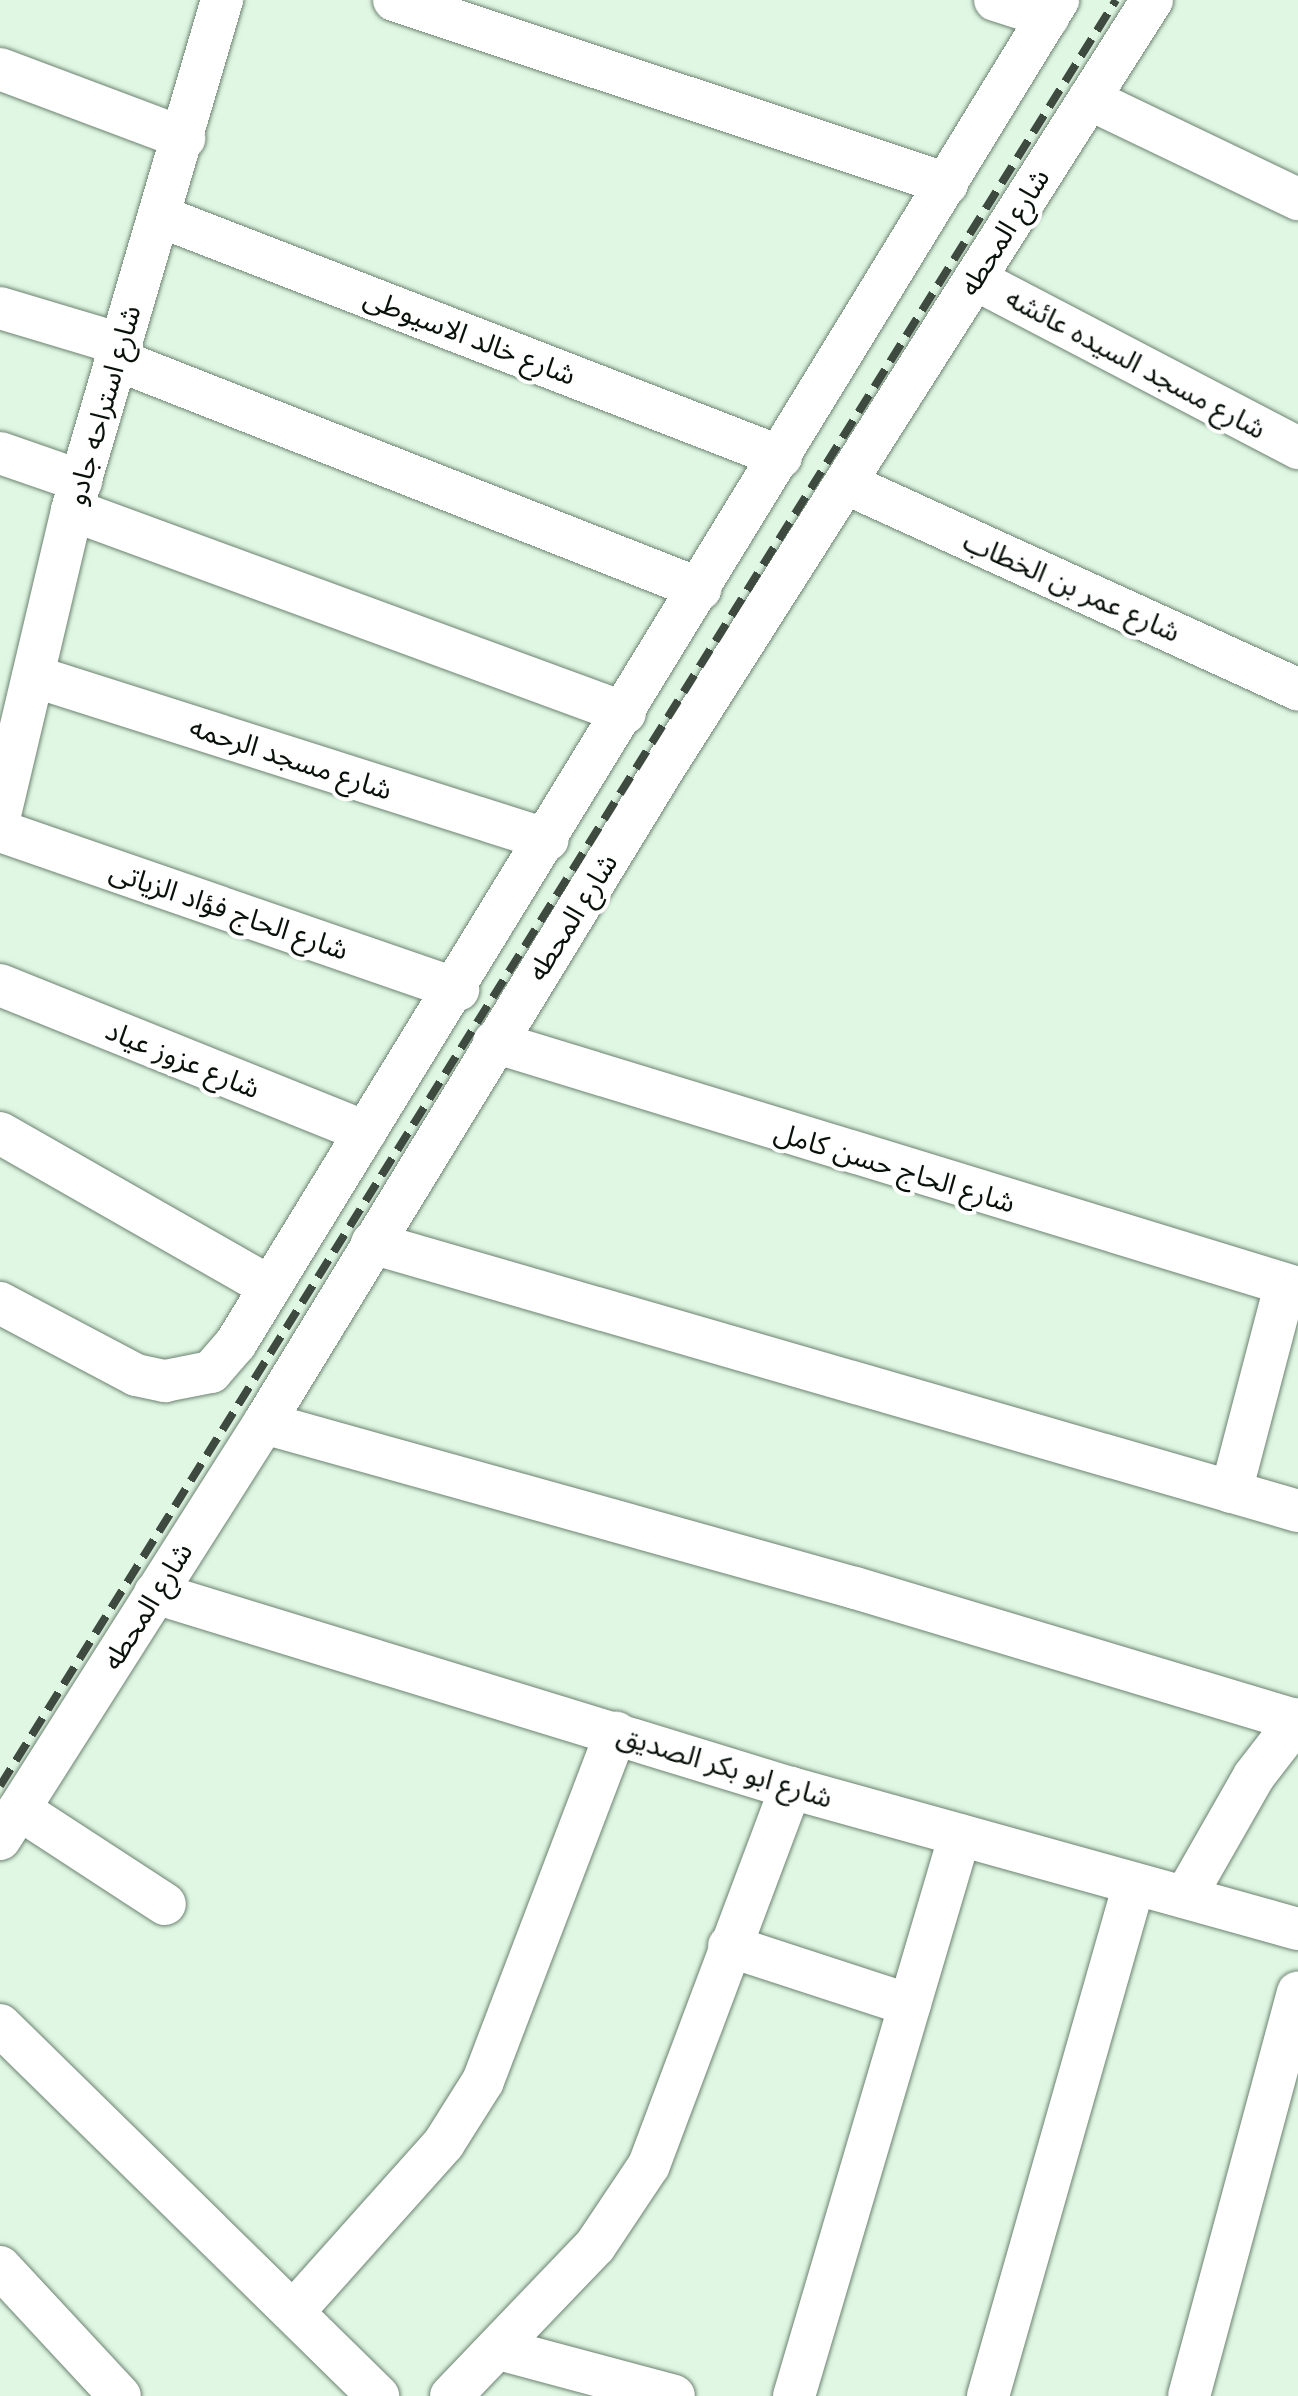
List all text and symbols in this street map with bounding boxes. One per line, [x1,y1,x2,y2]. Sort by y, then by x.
street label: شارع المحطه [952,162,1056,302]
street label: شارع خالد الاسيوطى [359,280,581,392]
street label: شارع مسجد السيده عائشه [1000,280,1272,446]
street label: شارع استراحه جادو [58,301,148,509]
street label: شارع عمر بن الخطاب [959,523,1185,649]
street label: شارع مسجد الرحمه [186,709,396,807]
street label: شارع المحطه [520,847,624,987]
street label: شارع الحاج فؤاد الزياتى [105,853,353,967]
street label: شارع عزوز عياد [101,1013,265,1105]
street label: شارع الحاج حسن كامل [771,1114,1019,1220]
street label: شارع المحطه [95,1536,199,1676]
street label: شارع ابو بكر الصديق [613,1717,837,1815]

